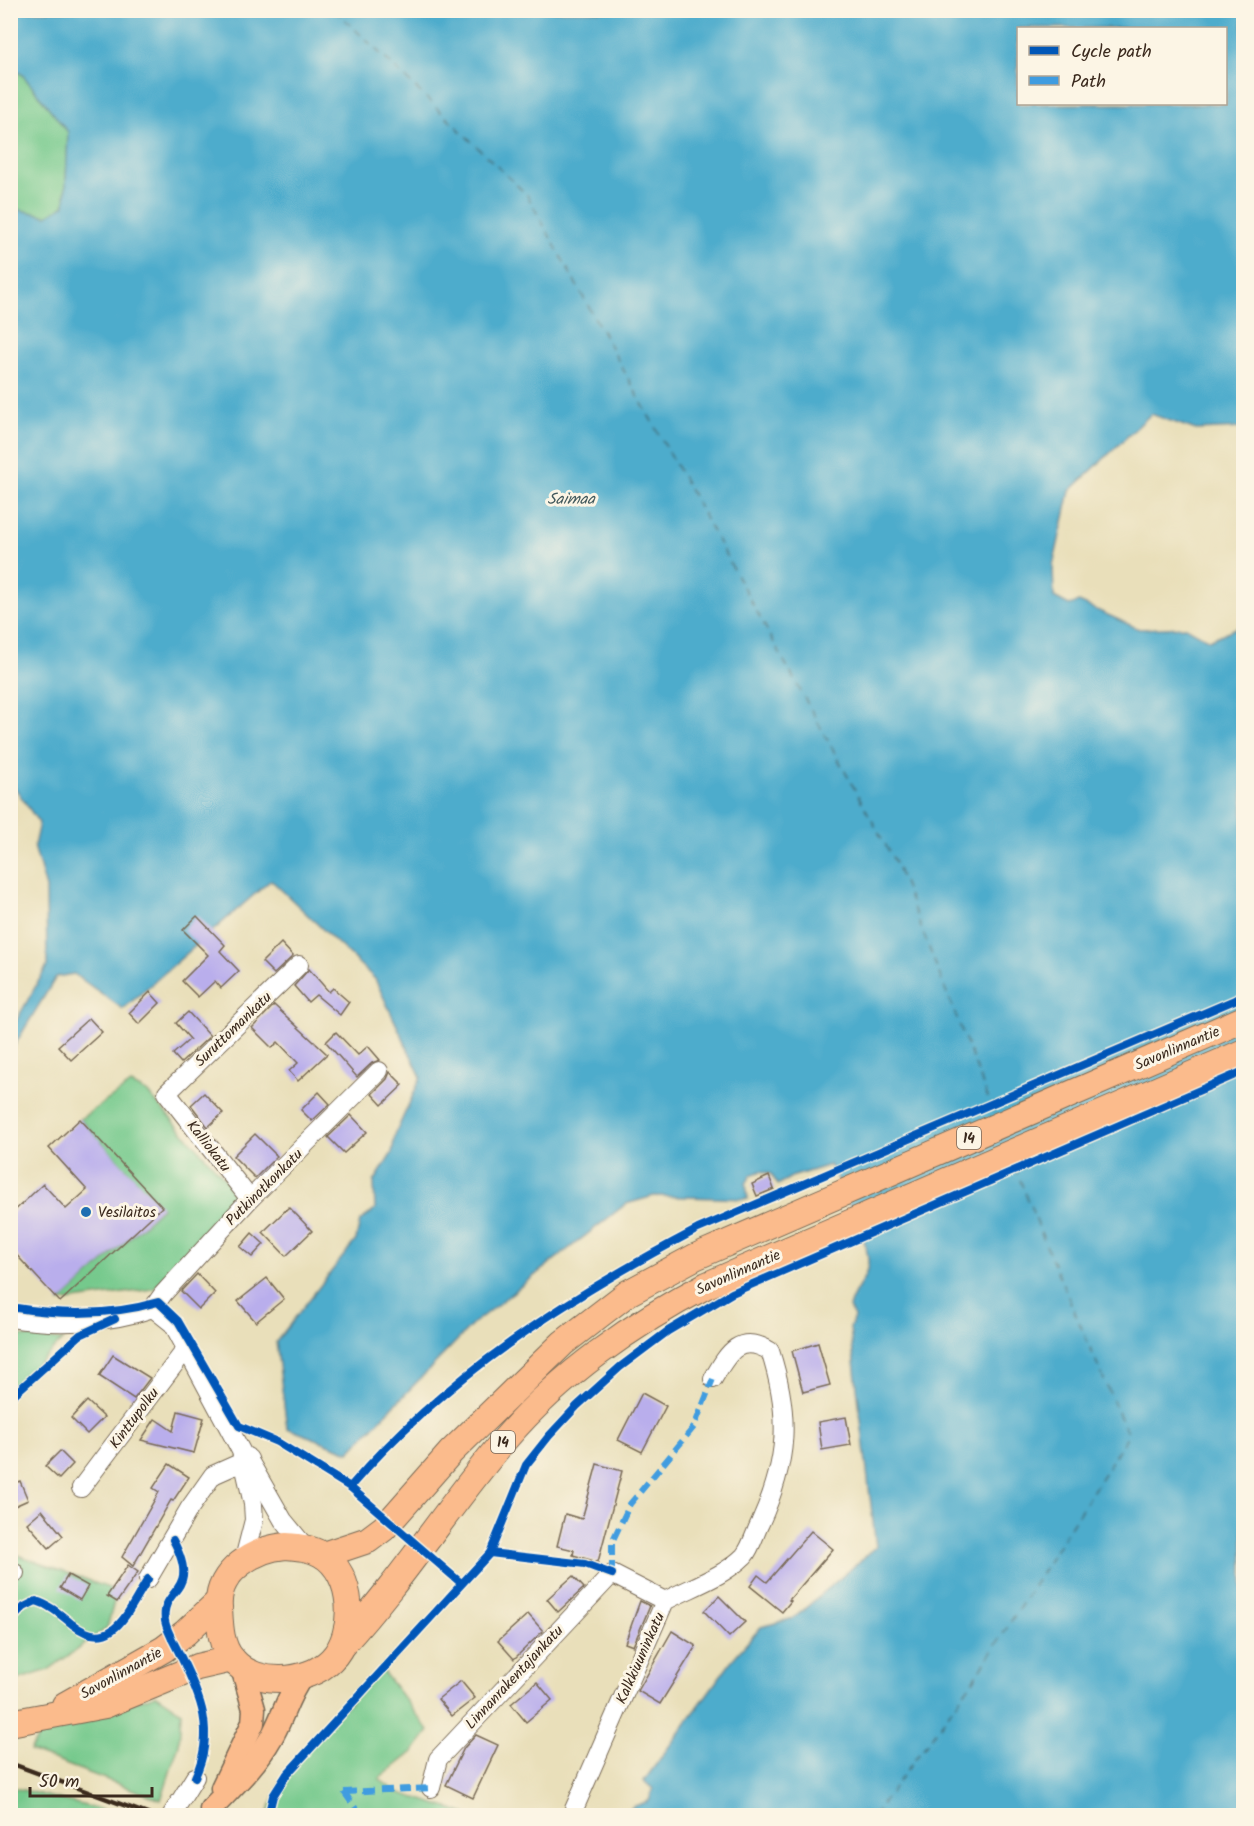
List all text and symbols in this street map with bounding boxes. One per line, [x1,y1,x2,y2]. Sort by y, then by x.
legend [1017,27,1227,105]
text: Cycle path [1071,38,1152,67]
text: Path [1071,68,1106,97]
water label: Saimaa [547,487,596,512]
street label: Suruttomankatu [189,986,278,1073]
street label: Savonlinnantie [1131,1020,1224,1078]
street label: Kalliokatu [180,1115,236,1178]
road number: 14 [957,1127,981,1149]
street label: Putkinotkonkatu [220,1143,309,1232]
place label: Vesilaitos [98,1201,157,1225]
marker: Vesilaitos [79,1205,93,1219]
street label: Savonlinnantie [692,1243,785,1302]
street label: Kinttupolku [104,1383,166,1454]
road number: 14 [491,1431,515,1453]
street label: Kalkkiuuninkatu [610,1609,672,1708]
street label: Linnanrakentajankatu [460,1620,570,1735]
street label: Savonlinnantie [76,1641,167,1706]
scale bar [30,1760,152,1798]
text: 50 m [39,1768,79,1797]

